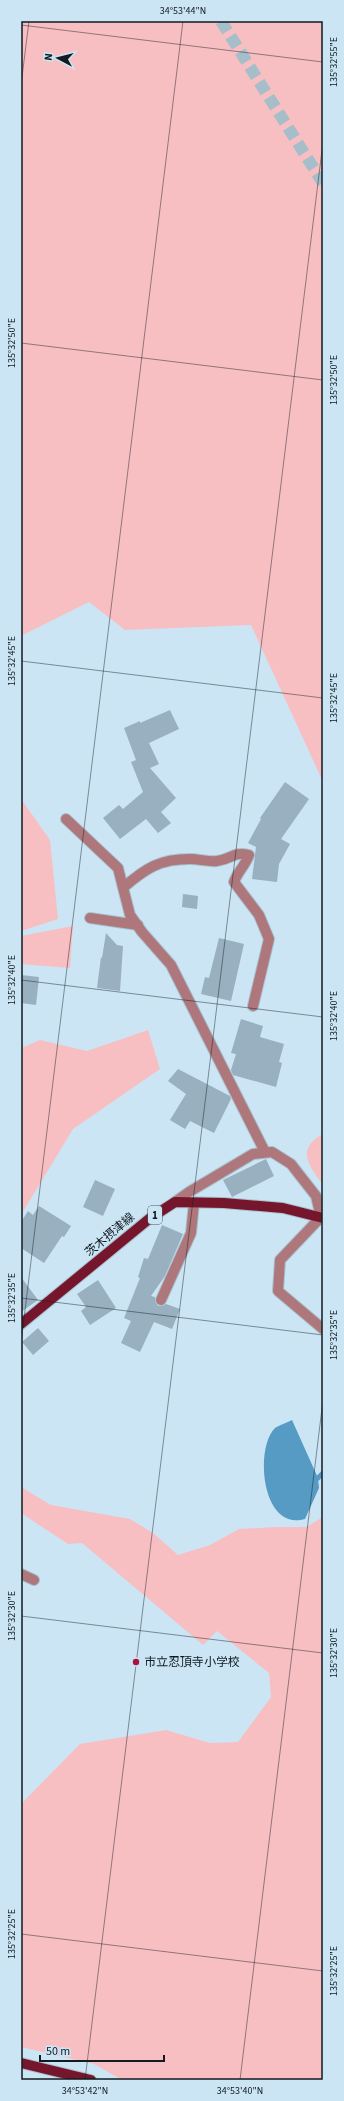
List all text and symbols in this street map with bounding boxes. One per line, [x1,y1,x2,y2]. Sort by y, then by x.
text: 34°53'44"N [160,4,206,18]
text: 135°32'55"E [327,37,341,87]
north arrow [38,38,78,78]
text: N [41,52,56,61]
text: 135°32'50"E [5,318,19,368]
text: 135°32'50"E [327,355,341,405]
text: 135°32'45"E [5,636,19,686]
text: 135°32'45"E [327,673,341,723]
text: 135°32'40"E [5,955,19,1005]
text: 135°32'40"E [327,991,341,1041]
road number: 1 [148,1206,162,1224]
street label: 茨木摂津線 [82,1209,138,1261]
text: 135°32'35"E [5,1273,19,1323]
text: 135°32'35"E [327,1310,341,1360]
text: 135°32'30"E [5,1591,19,1641]
text: 135°32'30"E [327,1628,341,1678]
place label: 市立忍頂寺小学校 [144,1654,240,1671]
marker: 市立忍頂寺小学校 [131,1657,141,1667]
text: 135°32'25"E [5,1909,19,1959]
text: 135°32'25"E [327,1946,341,1996]
scale bar [40,2037,164,2063]
text: 50 m [46,2043,70,2060]
text: 34°53'42"N [62,2084,108,2098]
text: 34°53'40"N [217,2084,263,2098]

